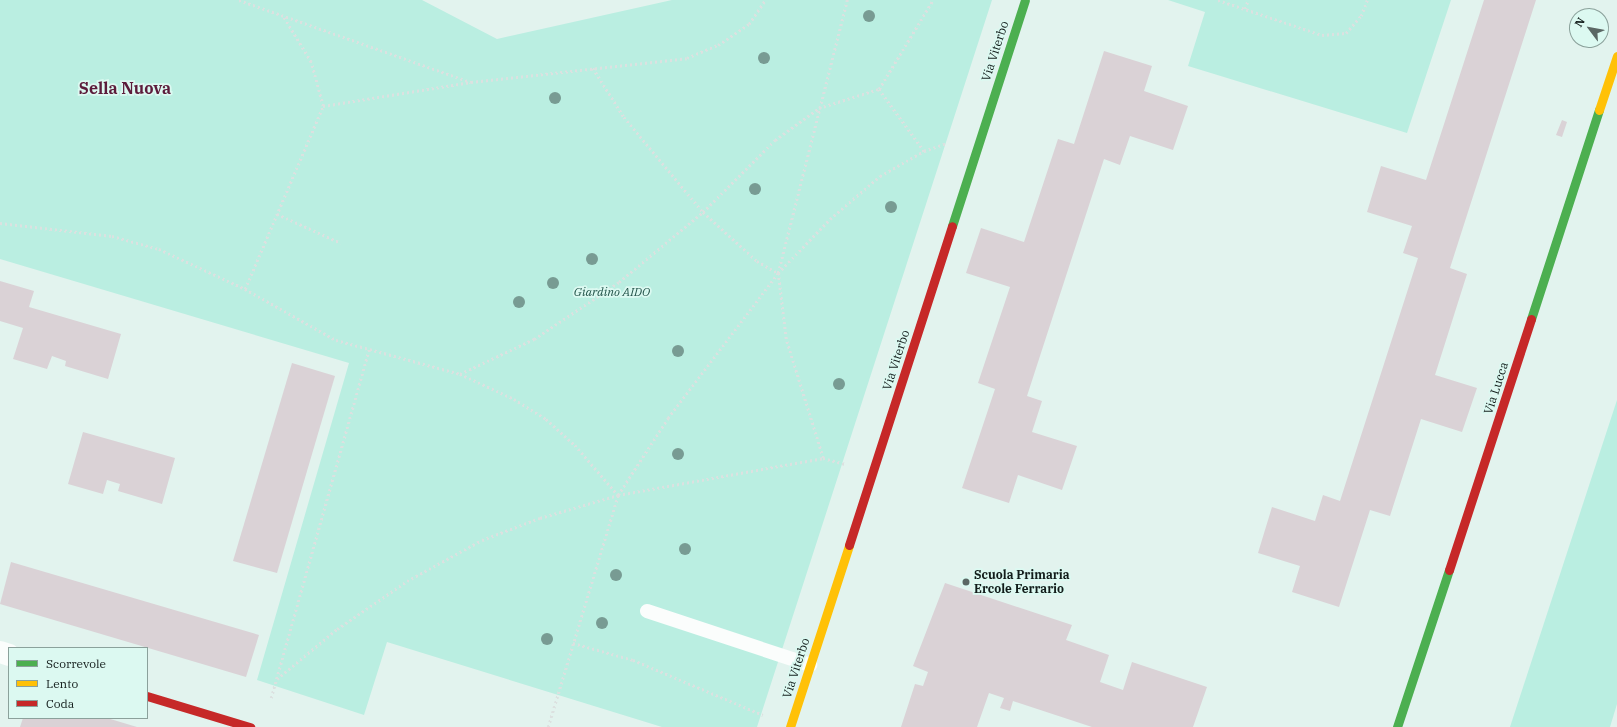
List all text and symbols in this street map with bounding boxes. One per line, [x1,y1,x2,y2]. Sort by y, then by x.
north arrow [1569,8,1609,48]
text: N [1571,15,1588,30]
street label: Via Viterbo [979,19,1011,83]
district label: Sella Nuova [79,78,171,98]
park label: Giardino AIDO [574,285,650,299]
street label: Via Viterbo [880,328,912,392]
street label: Via Lucca [1481,360,1511,416]
place label: Scuola Primaria Ercole Ferrario [974,568,1070,596]
marker: Scuola Primaria Ercole Ferrario [961,577,971,587]
street label: Via Viterbo [780,636,812,700]
legend [8,647,148,719]
text: Scorrevole [46,656,106,671]
text: Lento [46,676,78,691]
text: Coda [46,696,74,711]

